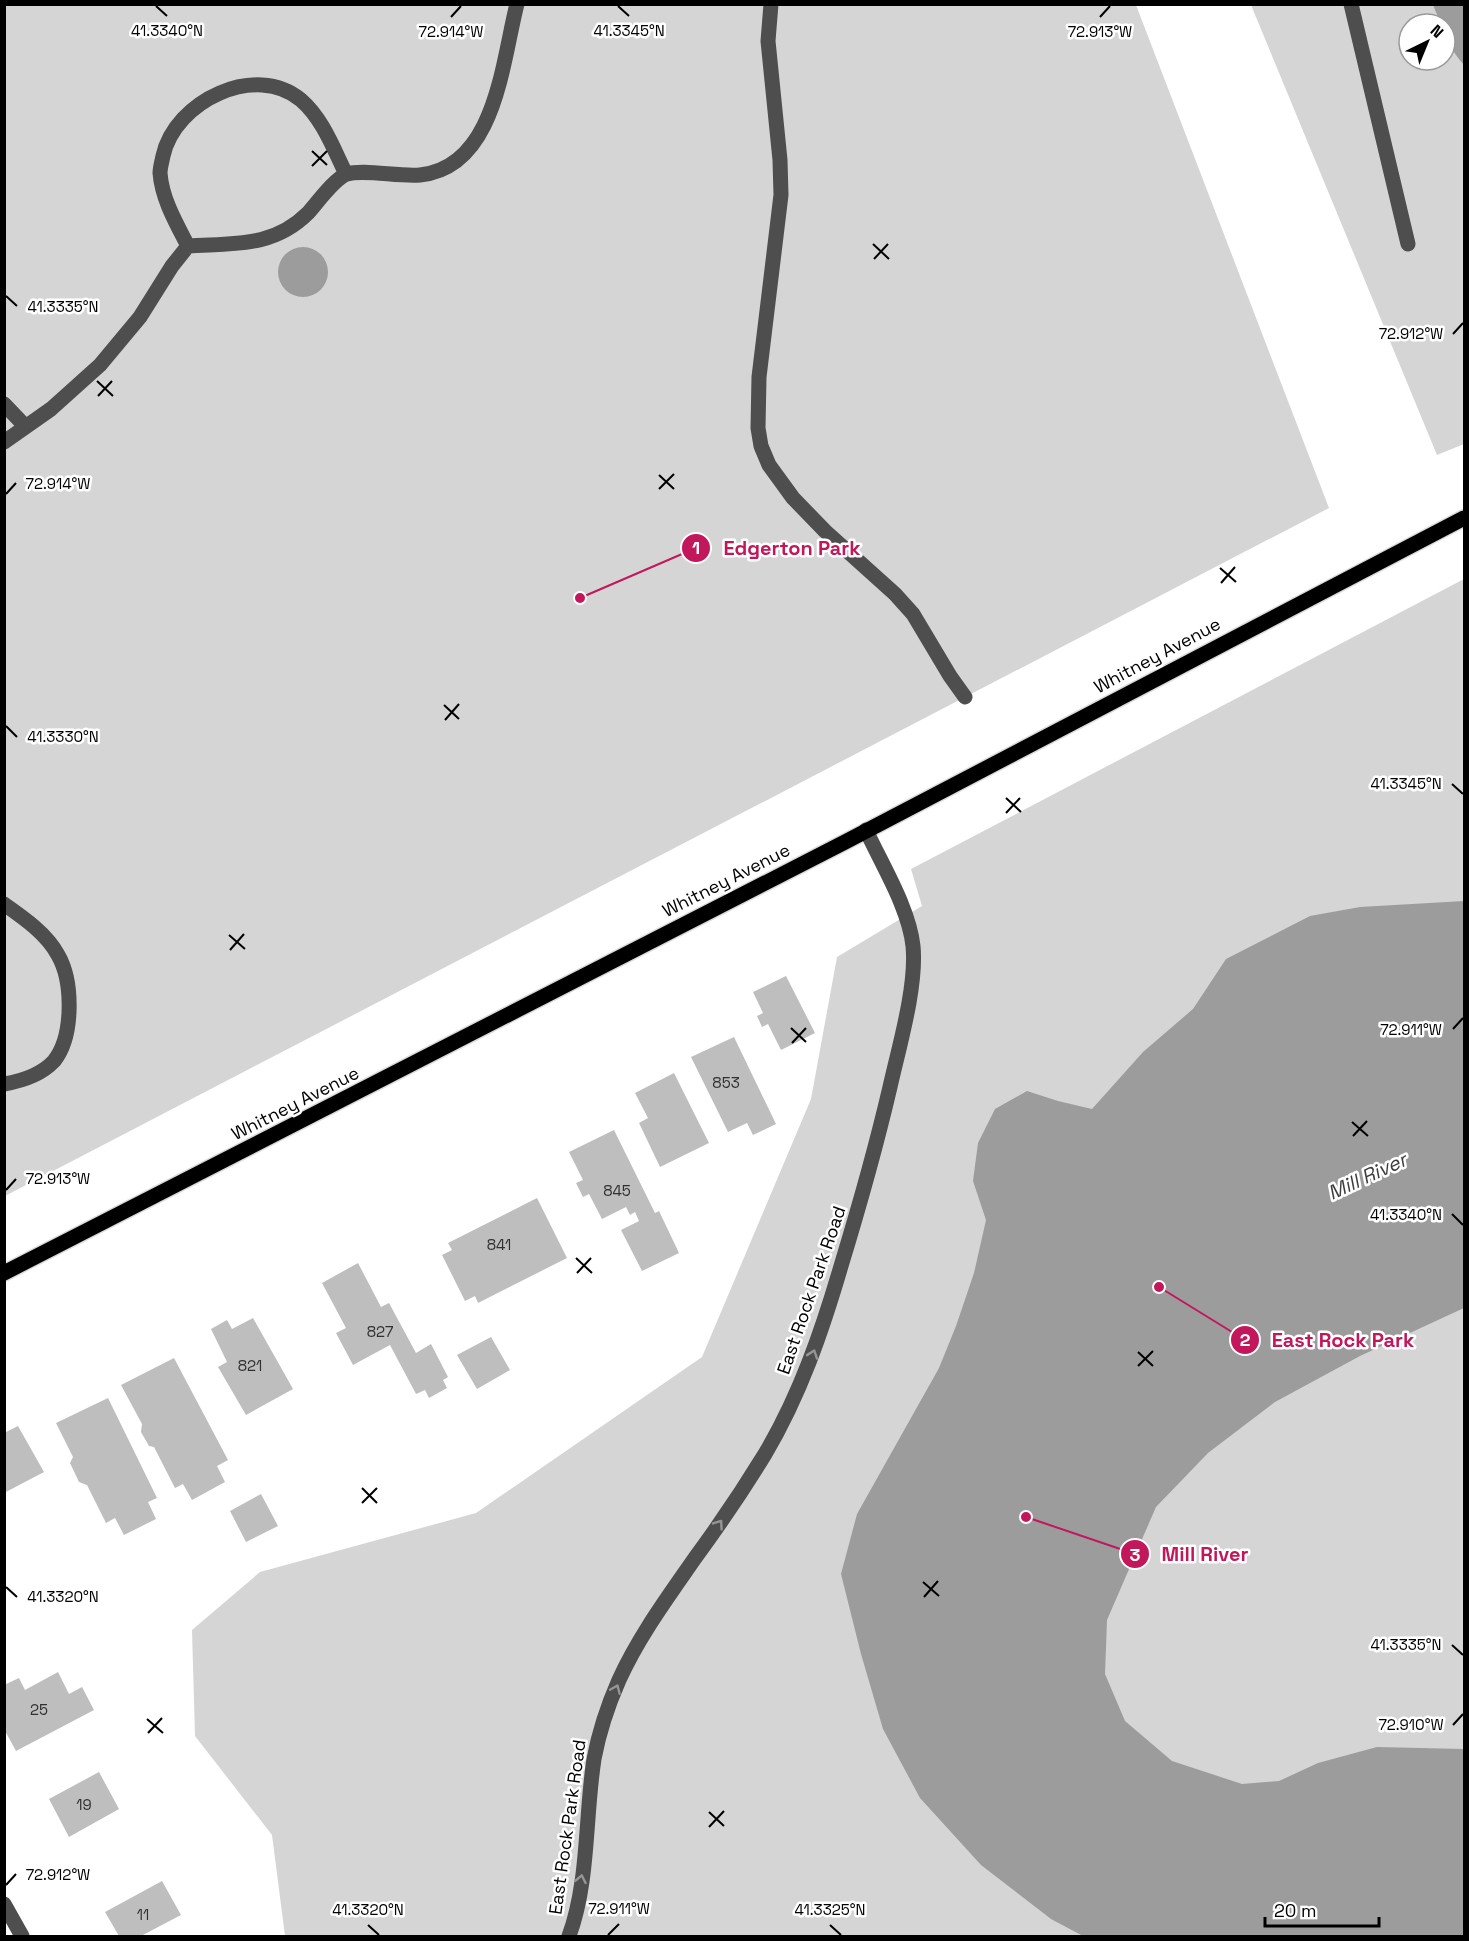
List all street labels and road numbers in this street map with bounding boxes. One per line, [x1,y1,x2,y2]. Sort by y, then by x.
street label: Whitney Avenue [1090,612,1224,698]
street label: Whitney Avenue [658,838,794,922]
street label: Whitney Avenue [227,1061,363,1145]
street label: East Rock Park Road [771,1203,851,1377]
street label: East Rock Park Road [543,1738,591,1916]

